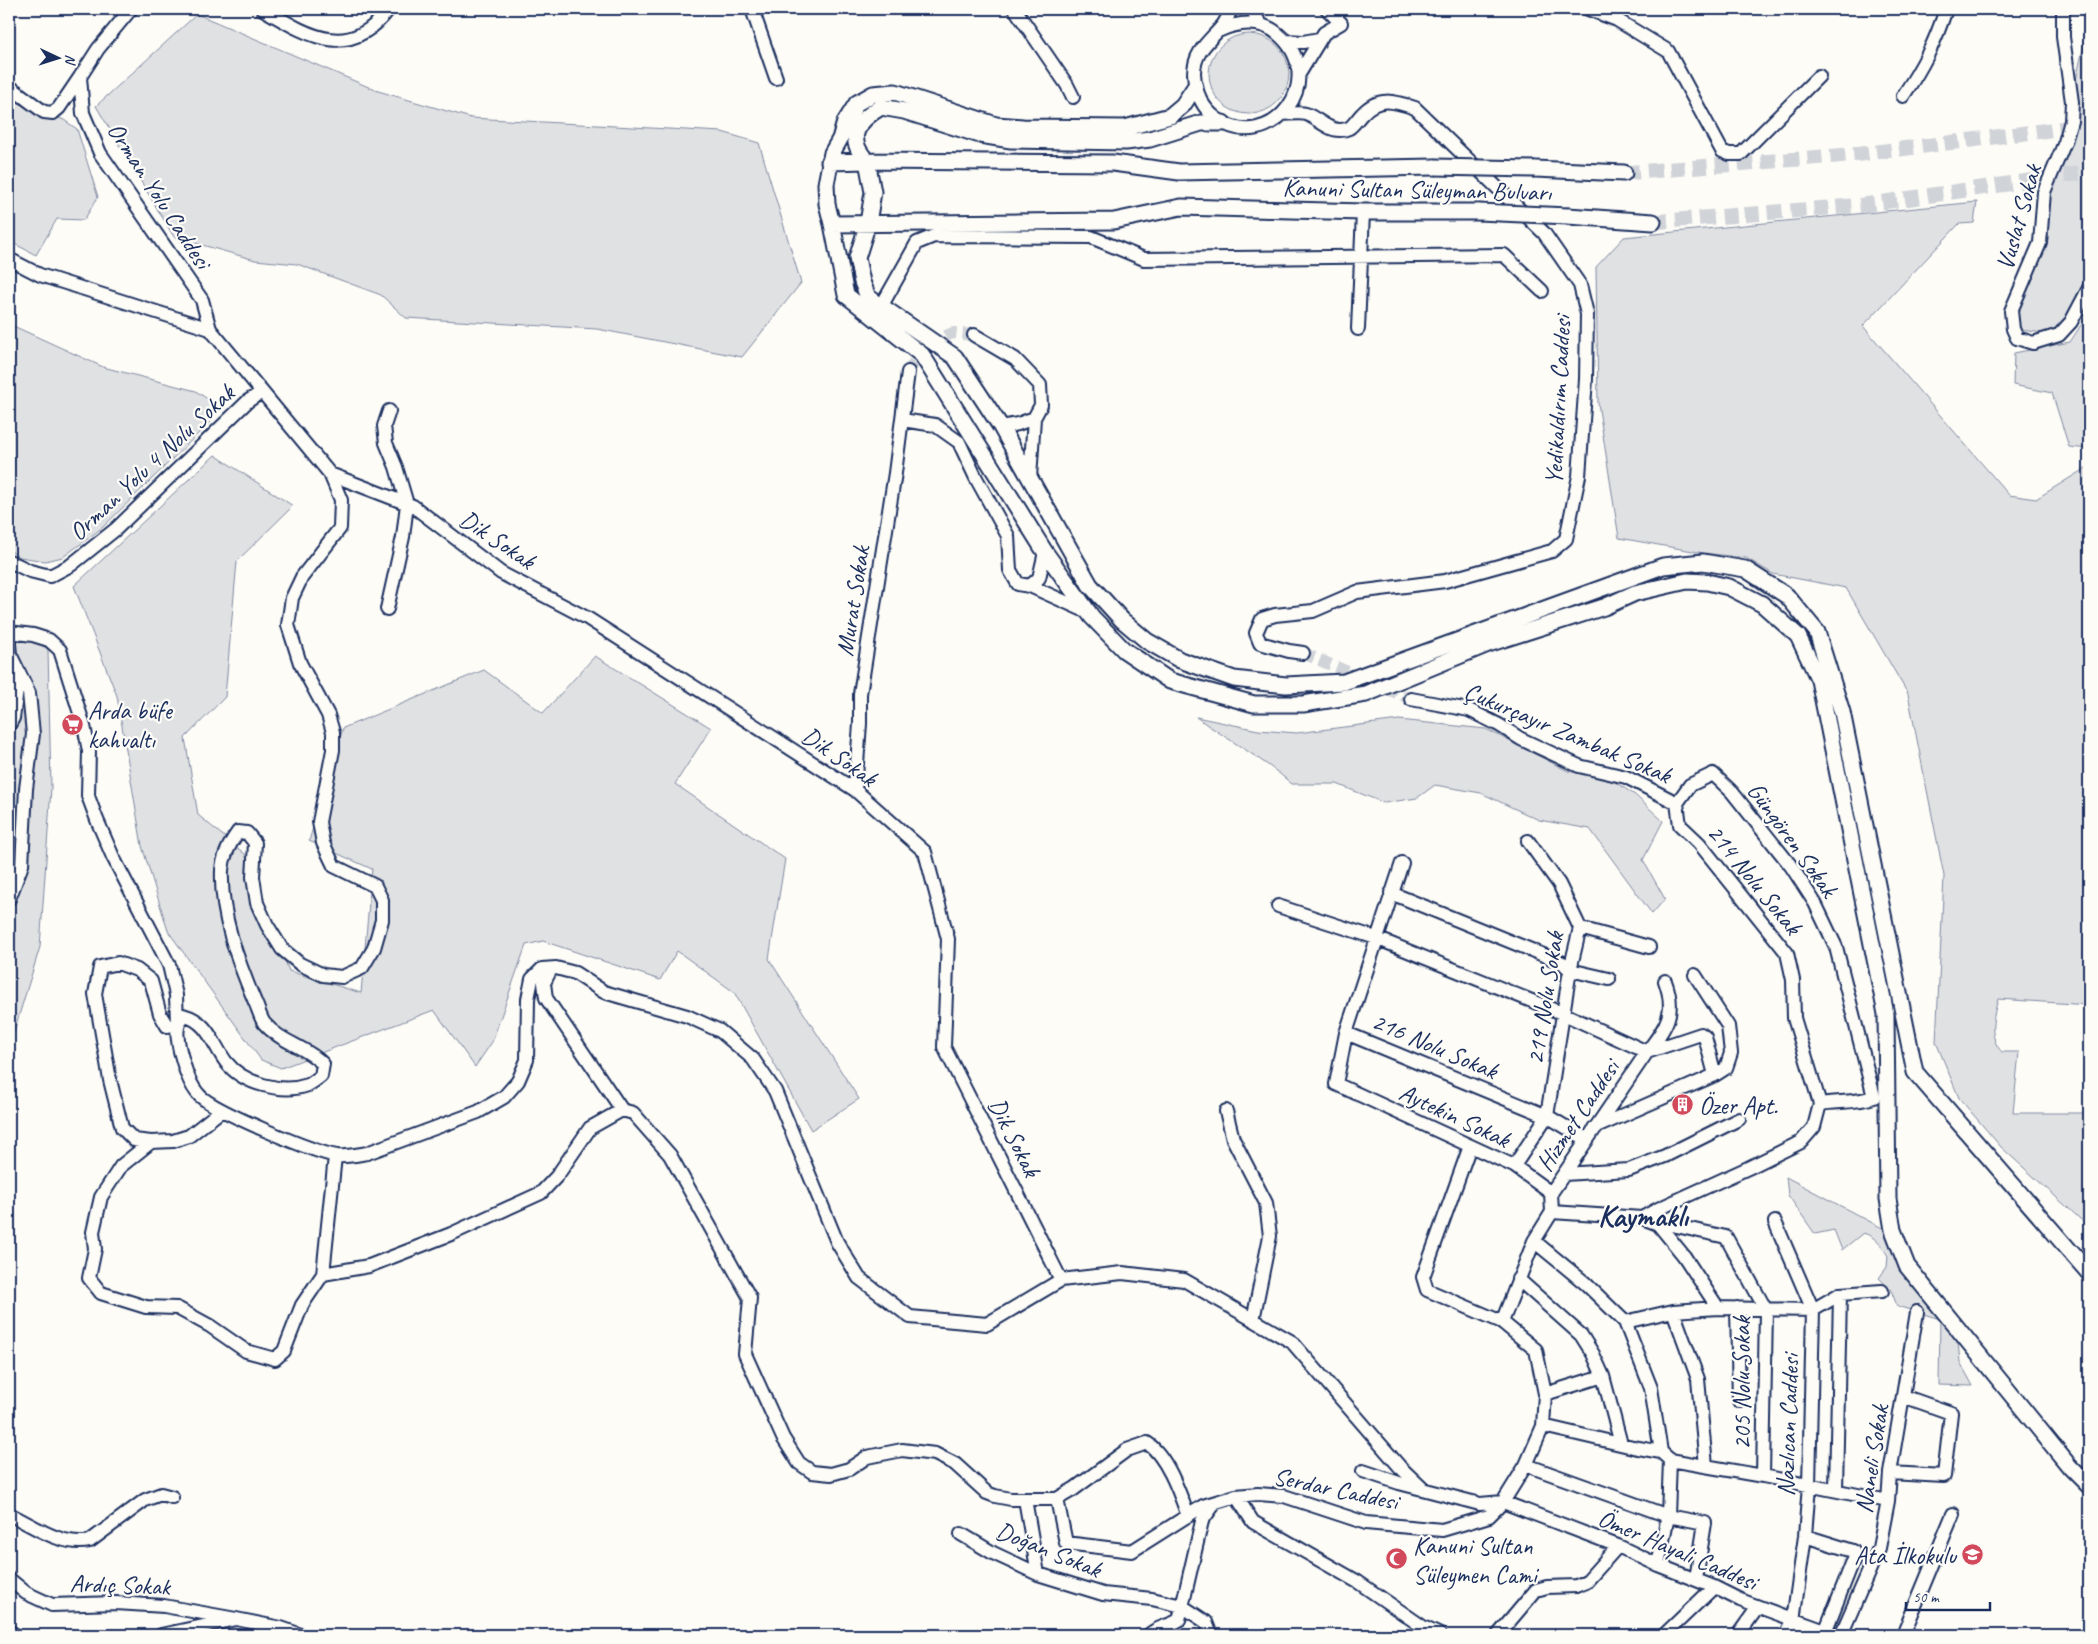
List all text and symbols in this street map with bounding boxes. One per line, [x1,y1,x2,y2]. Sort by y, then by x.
north arrow [32,32,82,82]
text: N [62,54,79,66]
street label: Orman Yolu Caddesi [100,116,220,278]
street label: Vuslat Sokak [1989,159,2050,274]
street label: Kanuni Sultan Süleyman Bulvarı [1282,172,1553,208]
street label: Yedikaldırım Caddesi [1538,311,1579,485]
street label: Orman Yolu 4 Nolu Sokak [62,376,243,548]
street label: Dik Sokak [454,503,543,578]
street label: Murat Sokak [829,542,878,658]
street label: Çukurçayır Zambak Sokak [1459,675,1678,792]
place label: Arda büfe kahvaltı [88,695,174,756]
supermarket icon: Arda büfe kahvaltı [60,712,84,736]
street label: Dik Sokak [796,720,885,795]
street label: Güngören Sokak [1740,776,1846,905]
street label: 214 Nolu Sokak [1700,818,1810,943]
street label: 219 Nolu Sokak [1519,928,1572,1066]
street label: 216 Nolu Sokak [1367,1005,1504,1087]
street label: Hizmet Caddesi [1529,1051,1629,1177]
street label: Aytekin Sokak [1394,1076,1517,1156]
place label: Özer Apt. [1699,1090,1778,1122]
street label: Dik Sokak [981,1093,1048,1184]
building icon: Özer Apt. [1671,1093,1695,1117]
district label: Kaymaklı [1598,1197,1690,1235]
street label: 205 Nolu Sokak [1726,1314,1758,1450]
street label: Nazlıcan Caddesi [1770,1350,1807,1497]
street label: Naneli Sokak [1848,1401,1897,1516]
street label: Serdar Caddesi [1270,1460,1404,1518]
street label: Ömer Hayali Caddesi [1593,1502,1765,1599]
street label: Doğan Sokak [992,1514,1107,1586]
place label: Kanuni Sultan Süleymen Cami [1413,1530,1540,1591]
place label: Ata İlkokulu [1854,1540,1958,1572]
school or university icon: Ata İlkokulu [1960,1543,1984,1567]
mosque icon: Kanuni Sultan Süleymen Cami [1385,1547,1409,1571]
street label: Ardıç Sokak [70,1567,172,1603]
scale bar [1906,1579,1989,1611]
text: 50 m [1913,1588,1940,1607]

